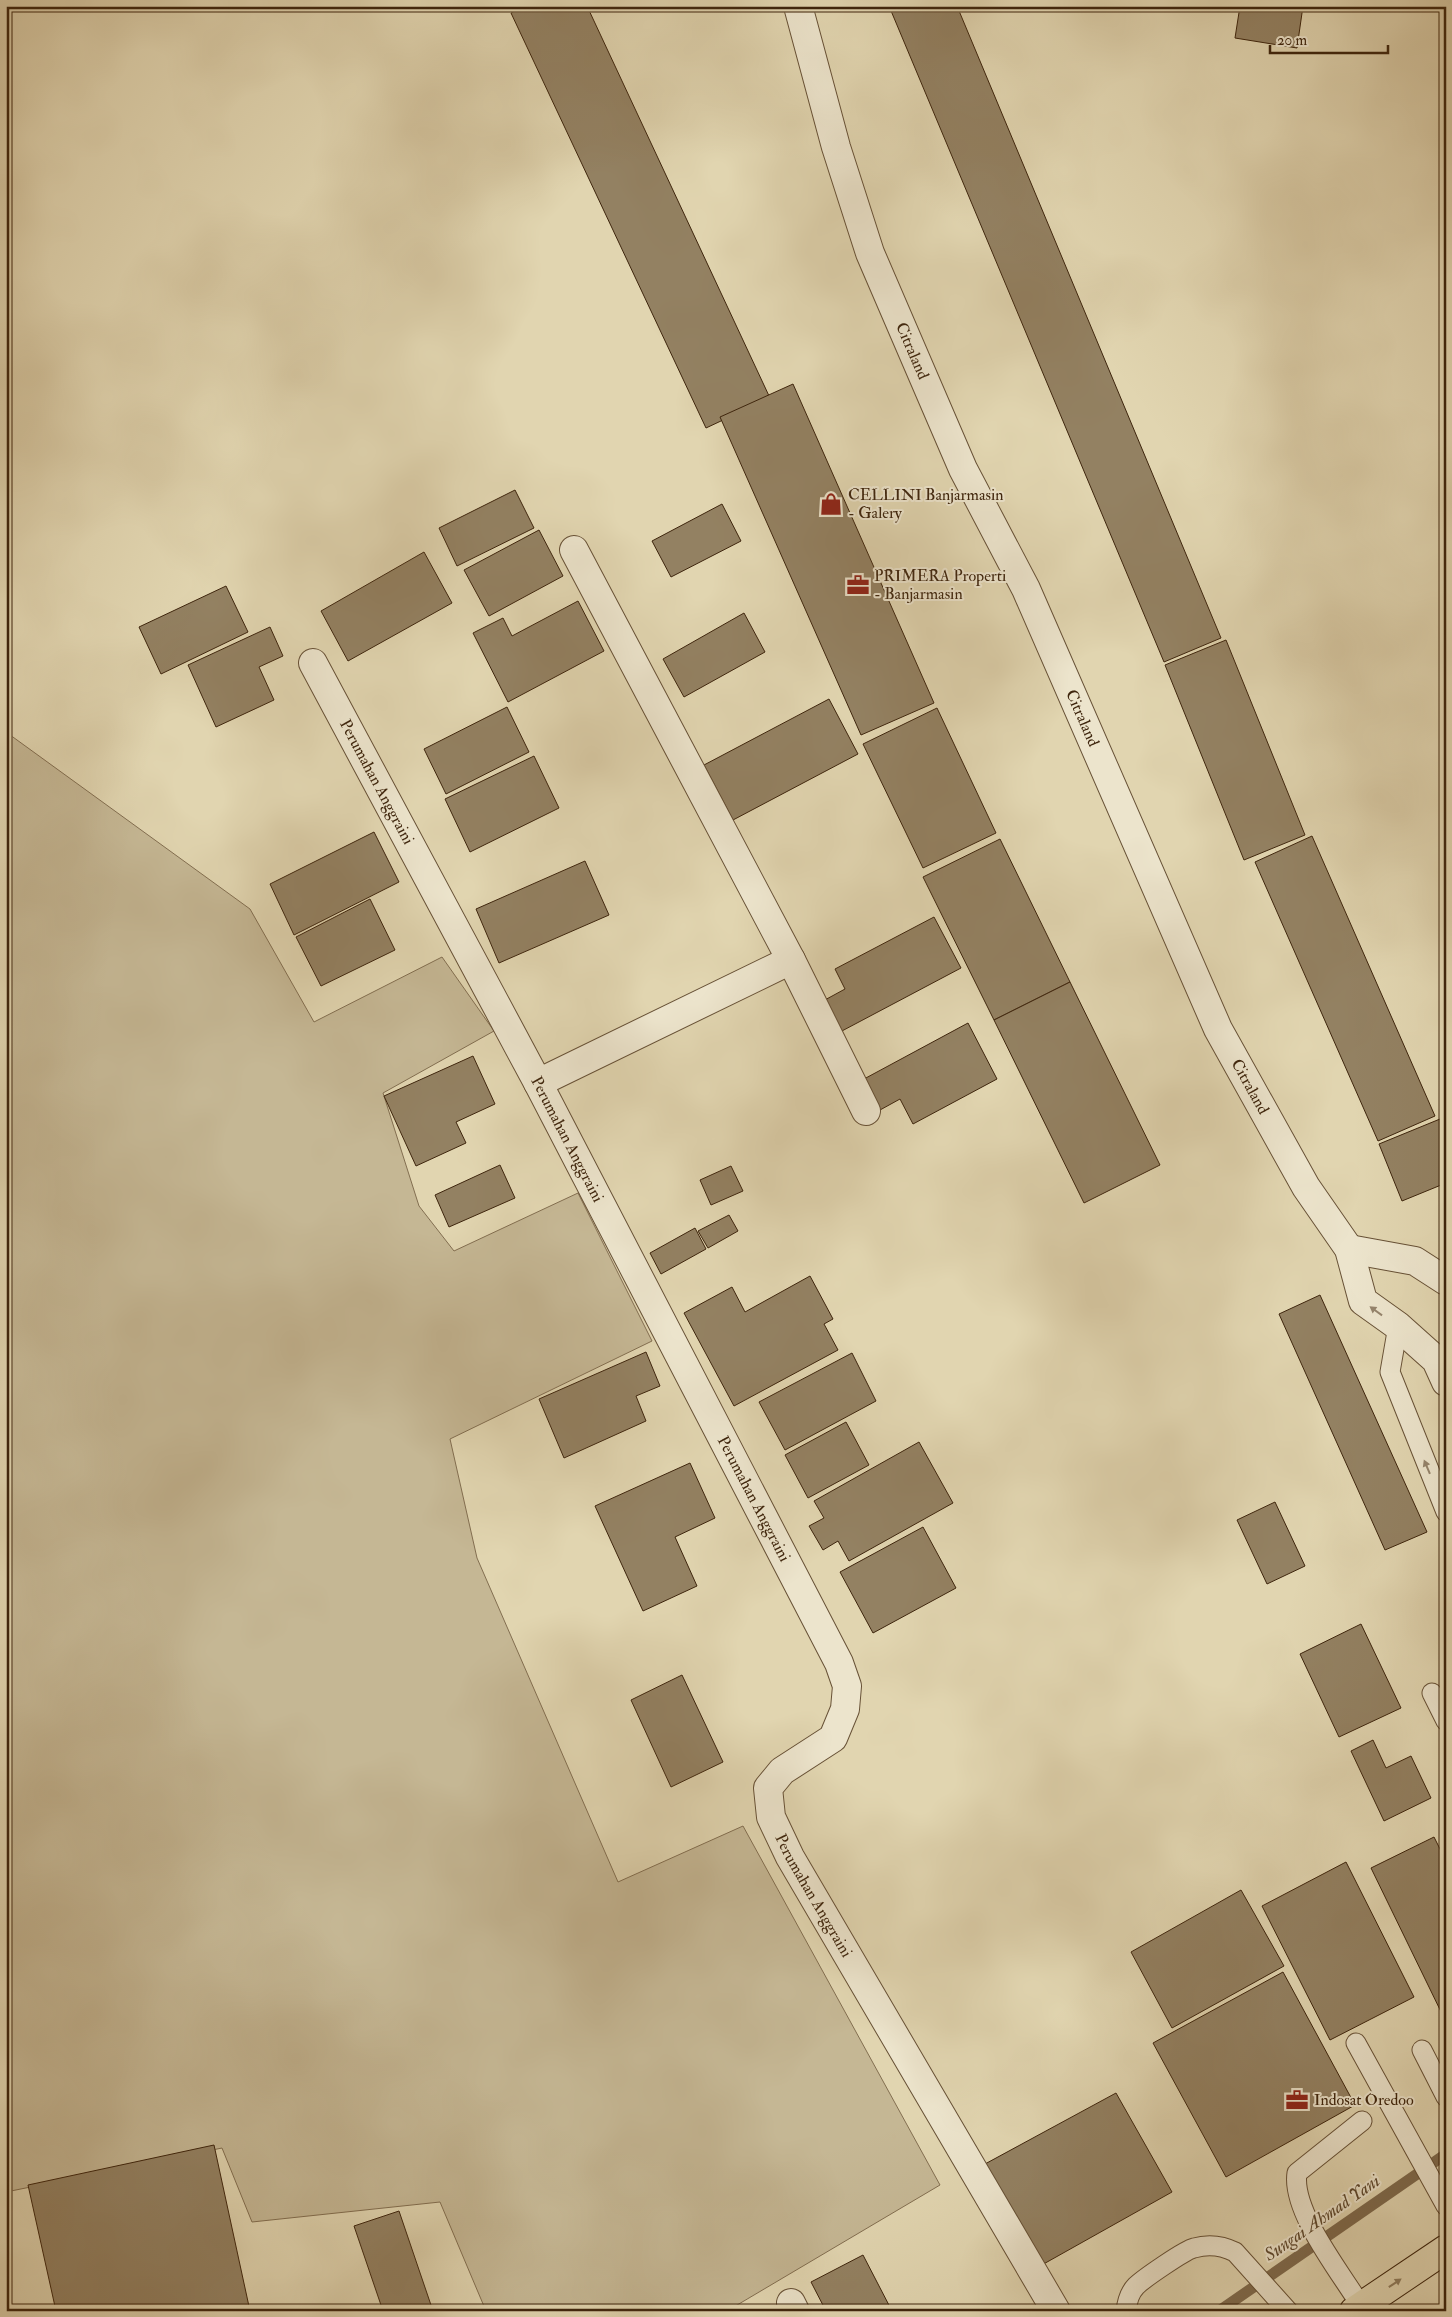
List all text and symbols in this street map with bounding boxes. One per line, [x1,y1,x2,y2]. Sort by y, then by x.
scale bar [1270,22,1387,54]
text: 20 m [1277,31,1307,50]
street label: Citraland [891,319,933,383]
place label: CELLINI Banjarmasin - Galery [848,485,1004,523]
shop icon: CELLINI Banjarmasin - Galery [818,491,844,517]
place label: PRIMERA Properti - Banjarmasin [874,566,1006,604]
office icon: PRIMERA Properti - Banjarmasin [845,572,871,598]
street label: Citraland [1061,687,1104,750]
street label: Perumahan Anggraini [335,716,418,848]
street label: Citraland [1227,1055,1274,1118]
street label: Perumahan Anggraini [526,1073,608,1206]
one-way arrow [1369,1306,1383,1316]
street label: Perumahan Anggraini [713,1433,795,1565]
one-way arrow [1423,1459,1431,1474]
street label: Perumahan Anggraini [770,1831,857,1961]
office icon: Indosat Oredoo [1284,2087,1310,2113]
place label: Indosat Oredoo [1314,2090,1414,2110]
water label: Sungai Ahmad Yani [1259,2169,1385,2267]
one-way arrow [1388,2278,1401,2288]

